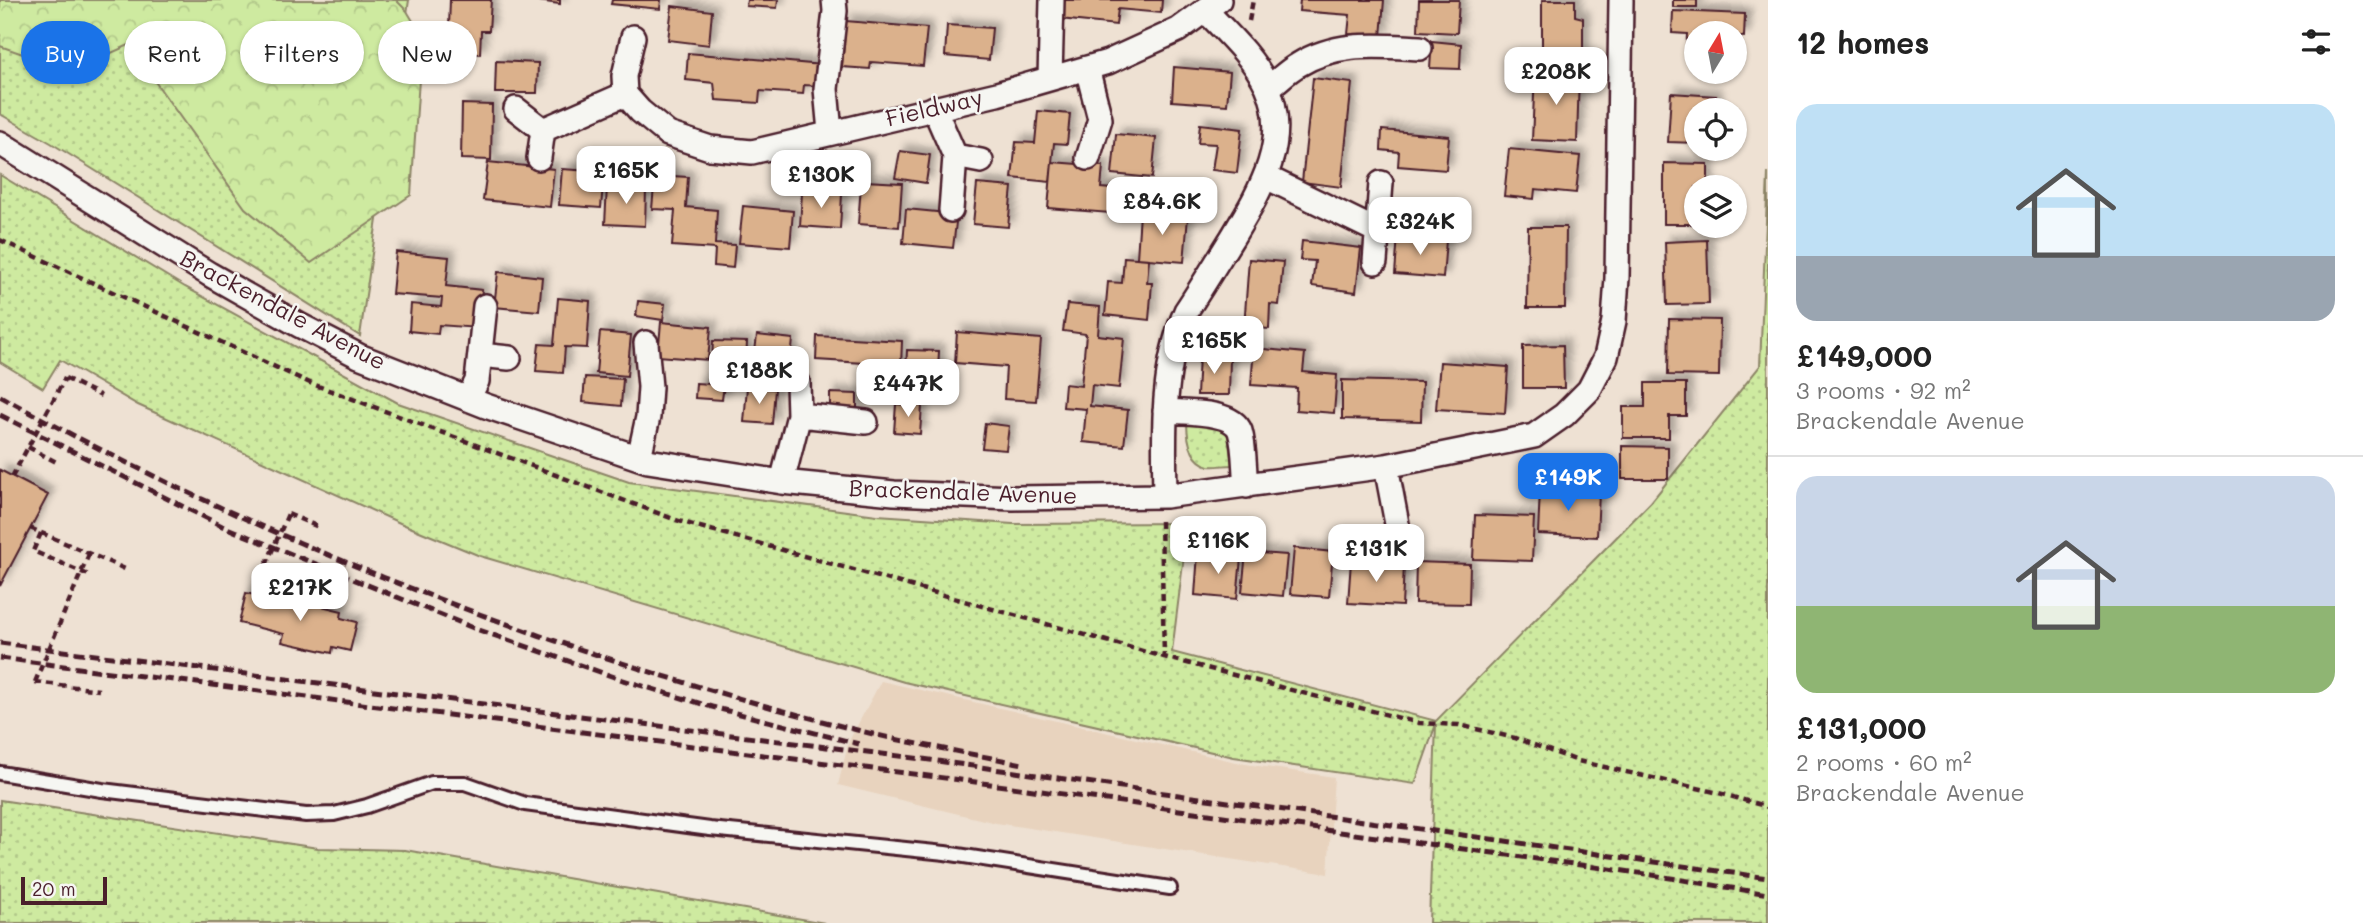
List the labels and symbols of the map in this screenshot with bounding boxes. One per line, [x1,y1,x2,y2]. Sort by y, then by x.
north arrow [1684,21,1746,84]
pin: £208K [1507,48,1605,107]
street label: Fieldway [882,81,985,133]
pin: £165K [577,146,675,206]
pin: £130K [772,150,870,210]
pin: £84.6K [1105,177,1219,237]
pin: £324K [1371,198,1469,257]
street label: Brackendale Avenue [175,242,391,376]
pin: £165K [1165,316,1263,376]
pin: £188K [710,346,808,406]
pin: £447K [859,360,957,419]
pin: £149K [1519,454,1617,513]
street label: Brackendale Avenue [848,472,1078,510]
pin: £116K [1169,516,1267,576]
pin: £131K [1327,524,1425,584]
pin: £217K [251,564,349,623]
scale bar [21,874,107,906]

